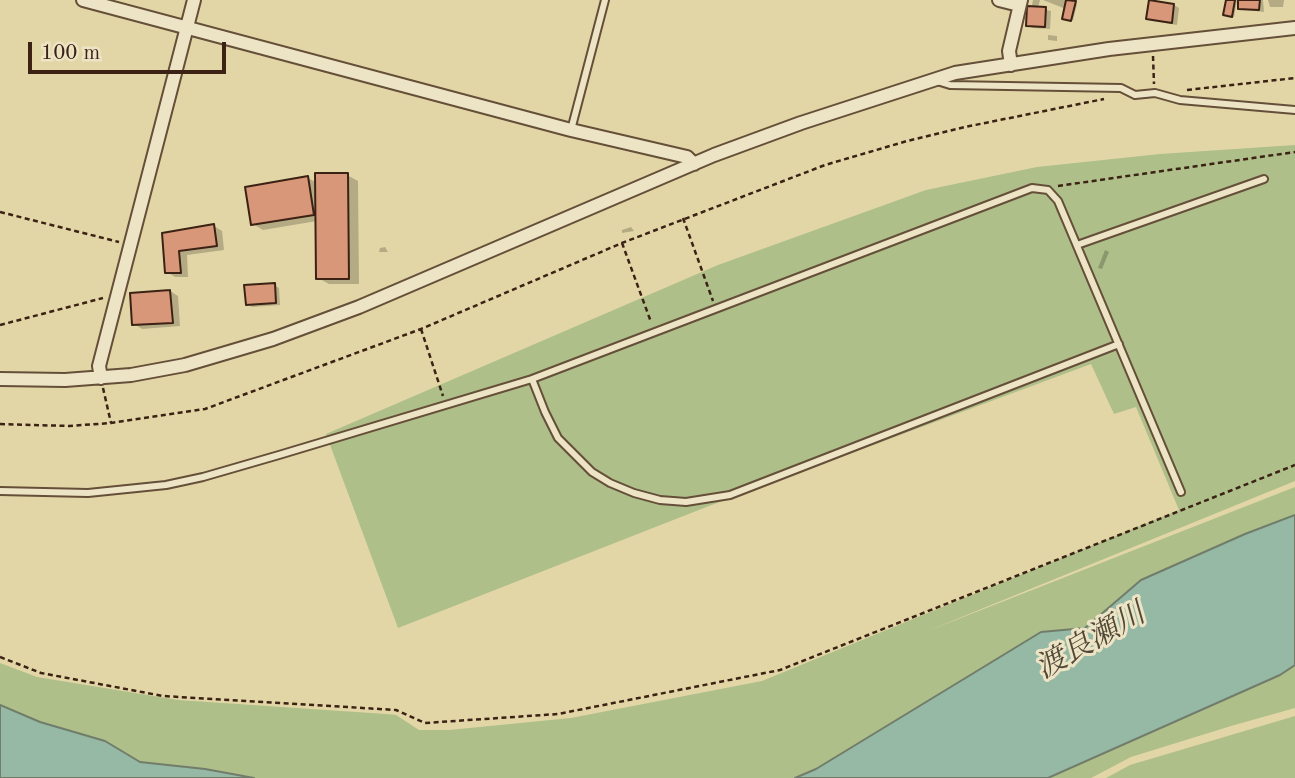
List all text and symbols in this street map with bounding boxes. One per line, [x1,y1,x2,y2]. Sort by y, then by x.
scale bar [32,28,229,72]
text: 100 m [41,43,100,64]
water label: 渡良瀬川 [1030,596,1152,688]

